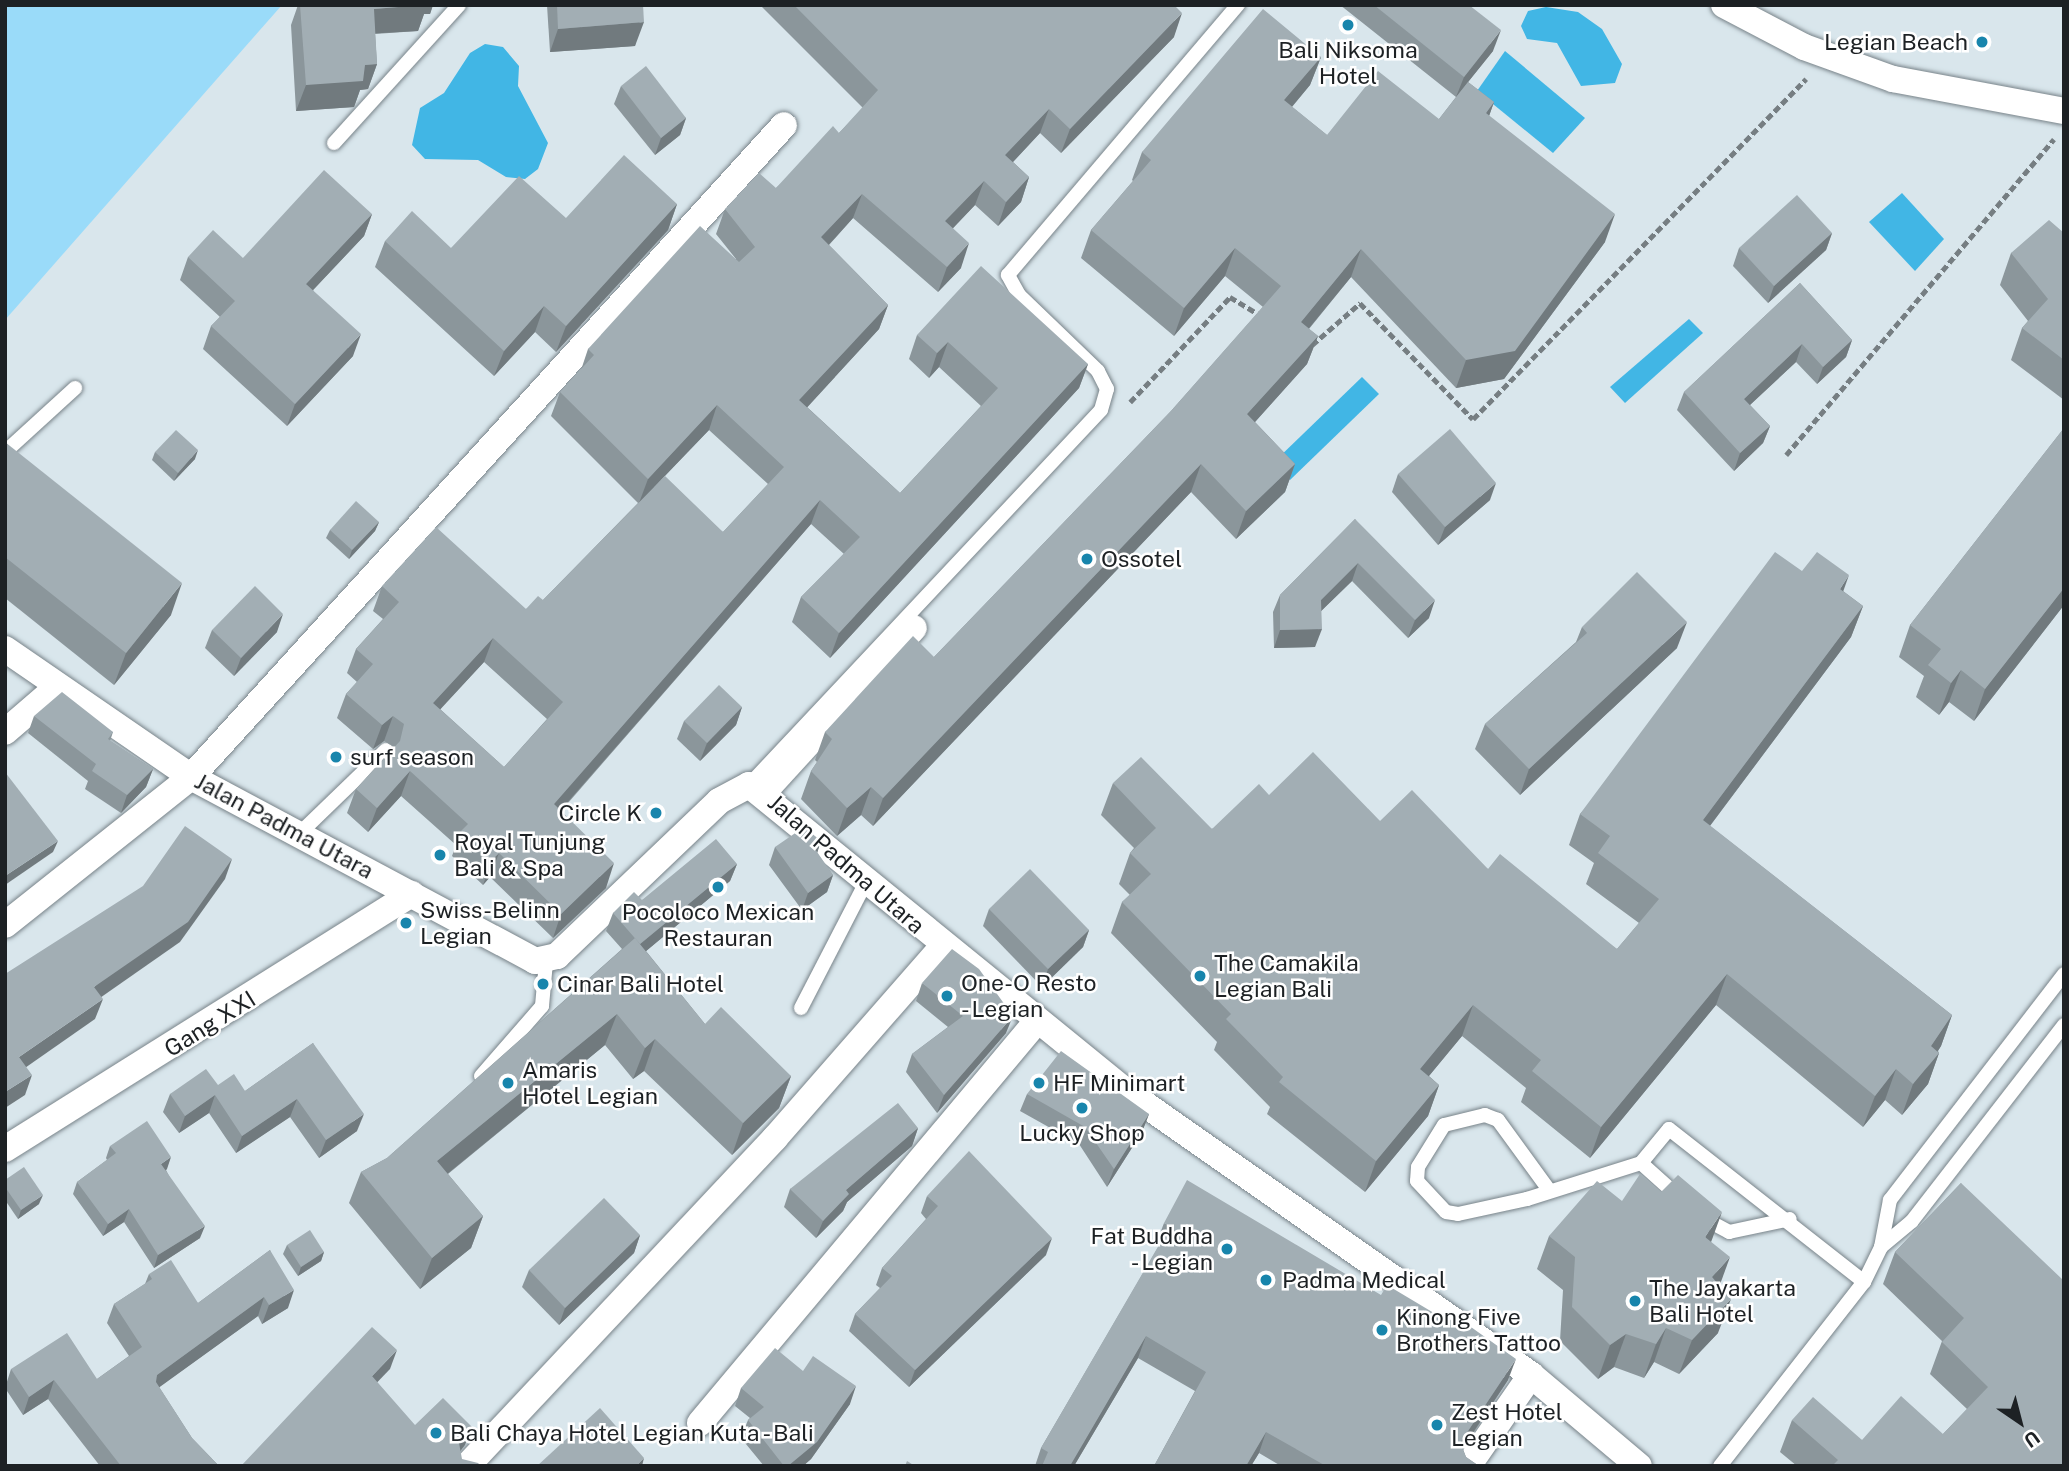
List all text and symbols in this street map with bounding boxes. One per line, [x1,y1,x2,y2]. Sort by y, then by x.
marker: Bali Niksoma Hotel [1340,17,1356,33]
place label: Legian Beach [1824,28,1968,56]
marker: Legian Beach [1974,34,1990,50]
place label: Bali Niksoma Hotel [1278,36,1418,90]
place label: Ossotel [1101,545,1182,573]
marker: Ossotel [1079,551,1095,567]
place label: surf season [350,743,474,771]
marker: surf season [328,749,344,765]
street label: Jalan Padma Utara [190,767,378,885]
street label: Jalan Padma Utara [762,788,930,940]
place label: Circle K [558,799,642,827]
marker: Circle K [648,805,664,821]
place label: Royal Tunjung Bali & Spa [454,828,606,882]
marker: Royal Tunjung Bali & Spa [432,847,448,863]
marker: Pocoloco Mexican Restauran [710,879,726,895]
place label: Swiss-Belinn Legian [420,896,560,950]
place label: Pocoloco Mexican Restauran [622,898,814,952]
marker: Swiss-Belinn Legian [398,915,414,931]
place label: The Camakila Legian Bali [1214,949,1359,1003]
marker: The Camakila Legian Bali [1192,968,1208,984]
place label: One-O Resto - Legian [961,969,1097,1023]
place label: Cinar Bali Hotel [557,970,724,998]
marker: Cinar Bali Hotel [535,976,551,992]
street label: Gang XXI [159,985,261,1063]
marker: One-O Resto - Legian [939,988,955,1004]
place label: Amaris Hotel Legian [522,1056,658,1110]
place label: HF Minimart [1053,1069,1185,1097]
marker: Amaris Hotel Legian [500,1075,516,1091]
marker: HF Minimart [1031,1075,1047,1091]
marker: Lucky Shop [1074,1100,1090,1116]
place label: Lucky Shop [1019,1119,1145,1147]
place label: Fat Buddha - Legian [1091,1222,1213,1276]
marker: Fat Buddha - Legian [1219,1241,1235,1257]
place label: Padma Medical [1282,1266,1446,1294]
marker: Padma Medical [1256,1270,1276,1290]
place label: The Jayakarta Bali Hotel [1649,1274,1796,1328]
marker: The Jayakarta Bali Hotel [1627,1293,1643,1309]
place label: Kinong Five Brothers Tattoo [1396,1303,1561,1357]
marker: Kinong Five Brothers Tattoo [1374,1322,1390,1338]
north arrow [1985,1387,2055,1457]
place label: Zest Hotel Legian [1451,1398,1563,1452]
marker: Zest Hotel Legian [1429,1417,1445,1433]
place label: Bali Chaya Hotel Legian Kuta - Bali [450,1419,820,1447]
marker: Bali Chaya Hotel Legian Kuta - Bali [428,1425,444,1441]
text: U [2020,1426,2044,1452]

